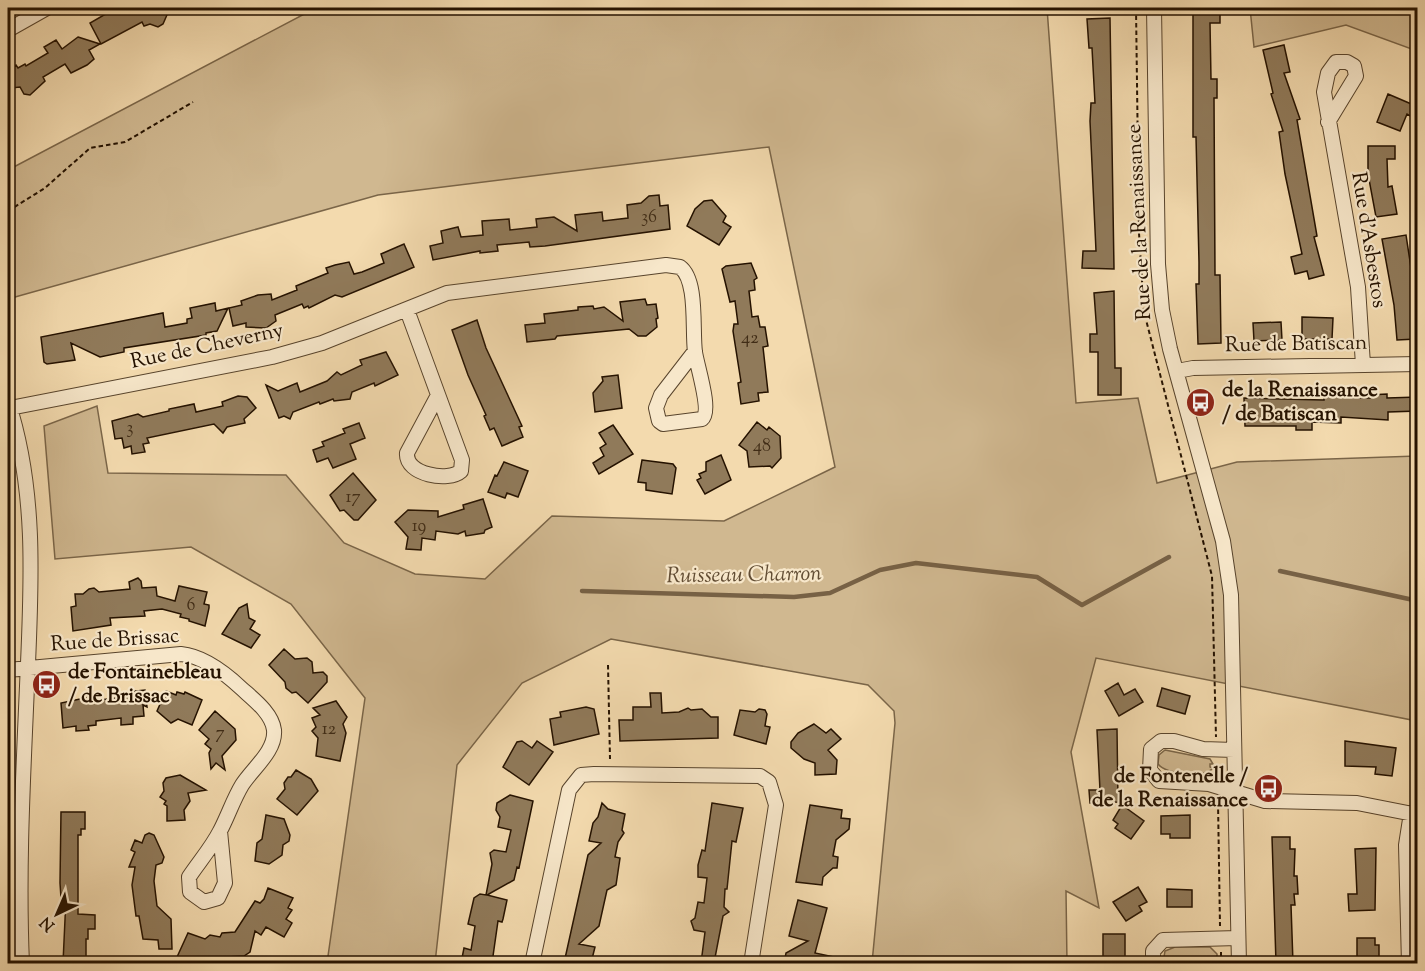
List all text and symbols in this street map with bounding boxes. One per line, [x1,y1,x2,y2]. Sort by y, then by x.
street label: Rue de la Renaissance [1120,123,1160,321]
street label: Rue d'Asbestos [1342,170,1394,310]
house number: 36 [641,205,657,231]
street label: Rue de Cheverny [128,316,287,378]
house number: 42 [741,326,759,352]
street label: Rue de Batiscan [1225,329,1367,361]
place label: de la Renaissance / de Batiscan [1222,376,1378,430]
bus stop icon: de la Renaissance / de Batiscan [1185,387,1217,419]
house number: 3 [126,416,134,442]
house number: 48 [753,434,771,460]
house number: 17 [345,485,361,511]
house number: 19 [412,514,427,540]
water label: Ruisseau Charron [666,559,822,593]
house number: 6 [187,593,196,619]
street label: Rue de Brissac [50,622,180,660]
place label: de Fontainebleau / de Brissac [68,658,223,712]
bus stop icon: de Fontainebleau / de Brissac [31,669,63,701]
house number: 12 [322,717,337,743]
house number: 7 [215,721,225,747]
place label: de Fontenelle / de la Renaissance [1092,762,1248,816]
bus stop icon: de Fontenelle / de la Renaissance [1253,773,1285,805]
north arrow [27,884,87,944]
text: N [36,910,61,936]

